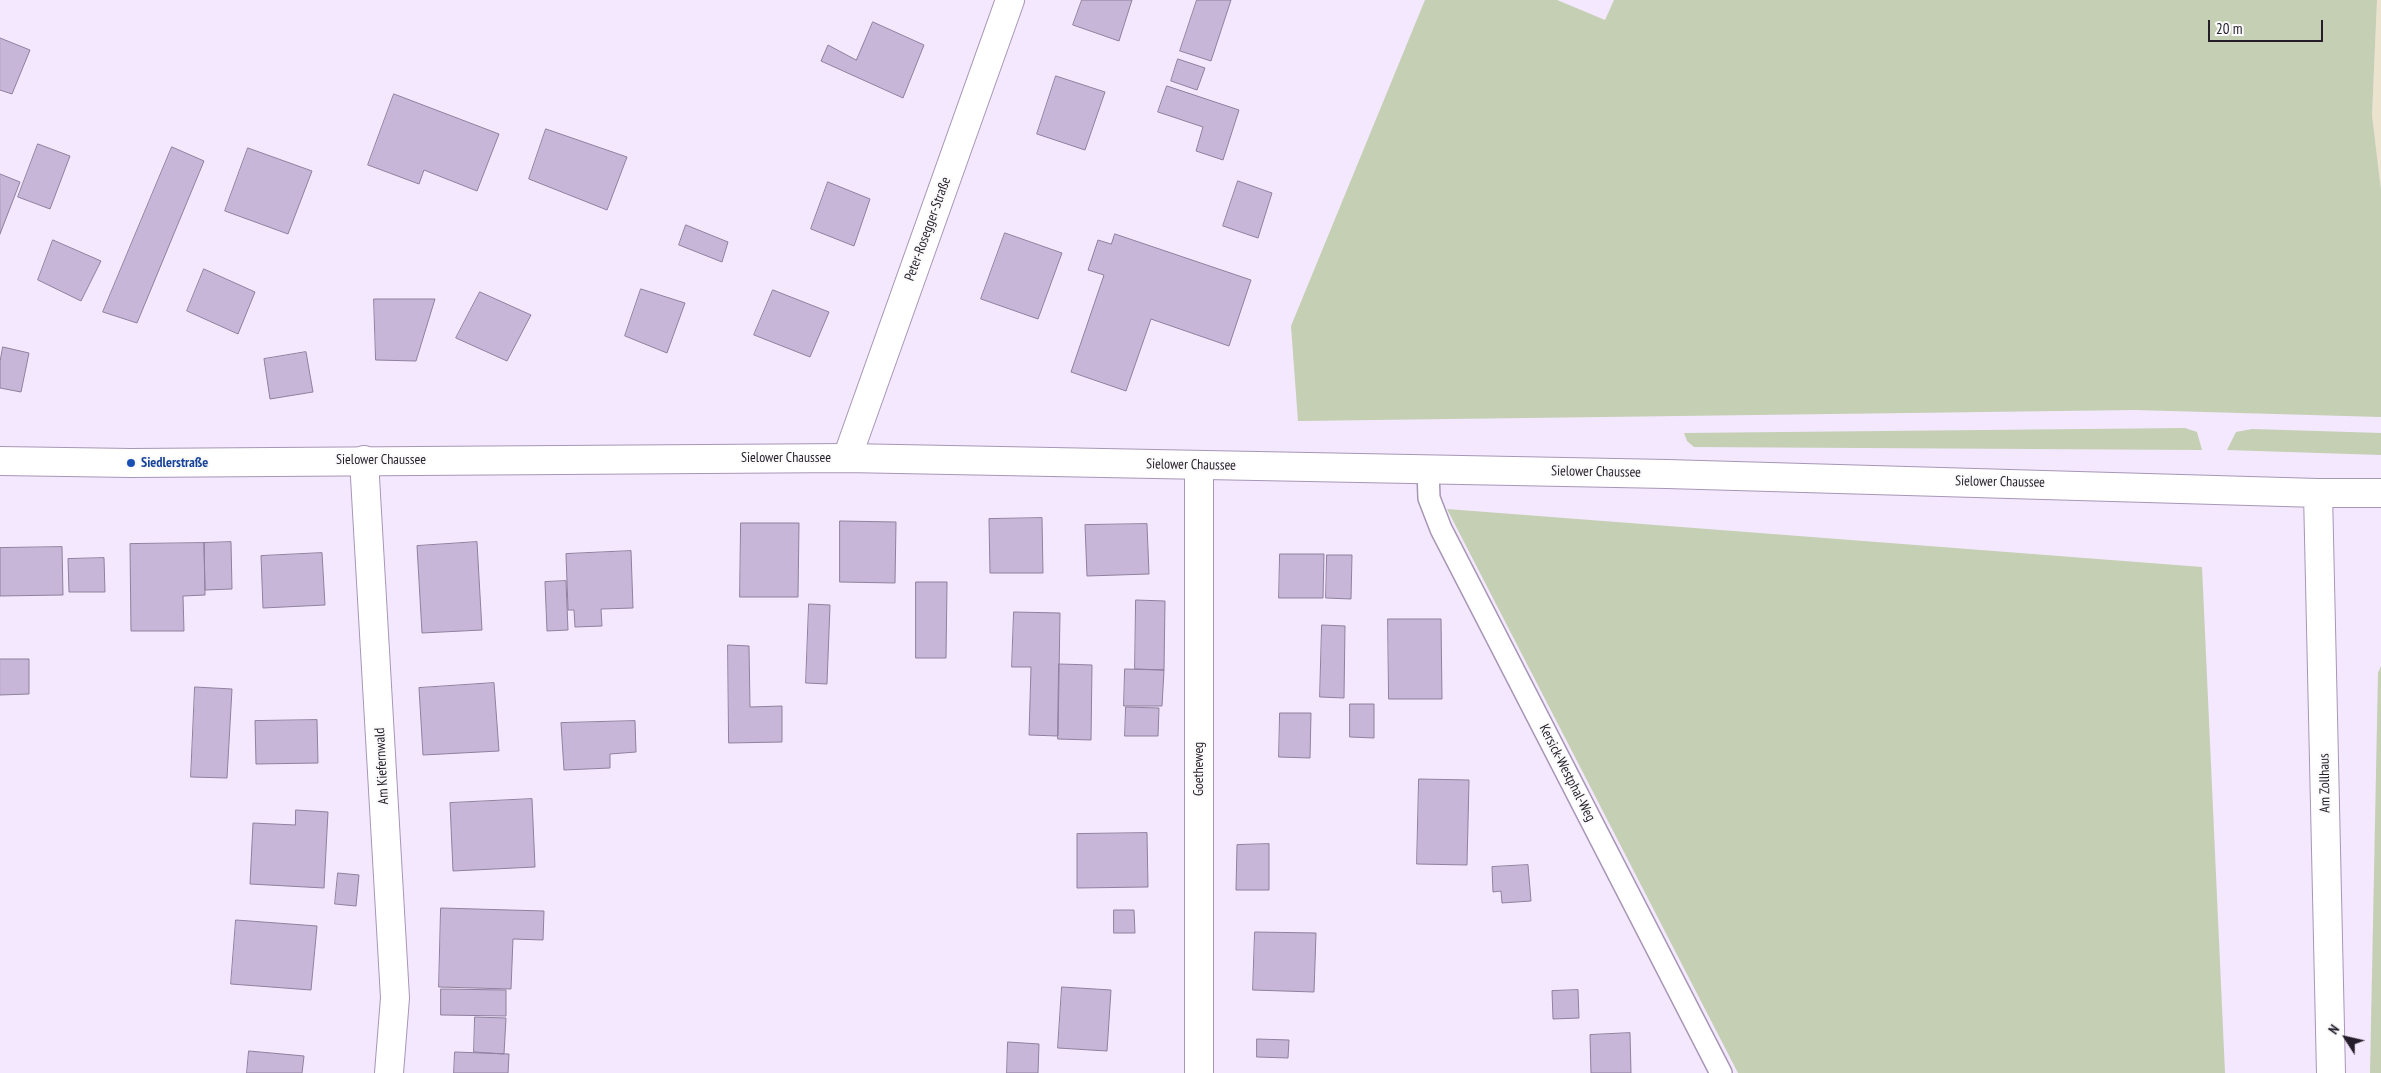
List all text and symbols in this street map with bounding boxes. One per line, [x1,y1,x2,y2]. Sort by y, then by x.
scale bar [2211,10,2326,42]
text: 20 m [2216,19,2242,38]
street label: Peter-Rosegger-Straße [901,175,955,283]
street label: Sielower Chaussee [741,450,831,466]
street label: Sielower Chaussee [336,452,426,468]
place label: Siedlerstraße [141,455,208,471]
street label: Sielower Chaussee [1146,456,1236,474]
marker: Siedlerstraße [125,457,137,469]
street label: Sielower Chaussee [1551,463,1641,481]
street label: Sielower Chaussee [1955,473,2045,491]
street label: Kersick-Westphal-Weg [1535,722,1599,824]
street label: Am Kiefernwald [372,727,392,805]
street label: Goetheweg [1191,742,1207,796]
street label: Am Zollhaus [2316,753,2334,813]
north arrow [2321,1013,2371,1063]
text: N [2324,1021,2343,1038]

